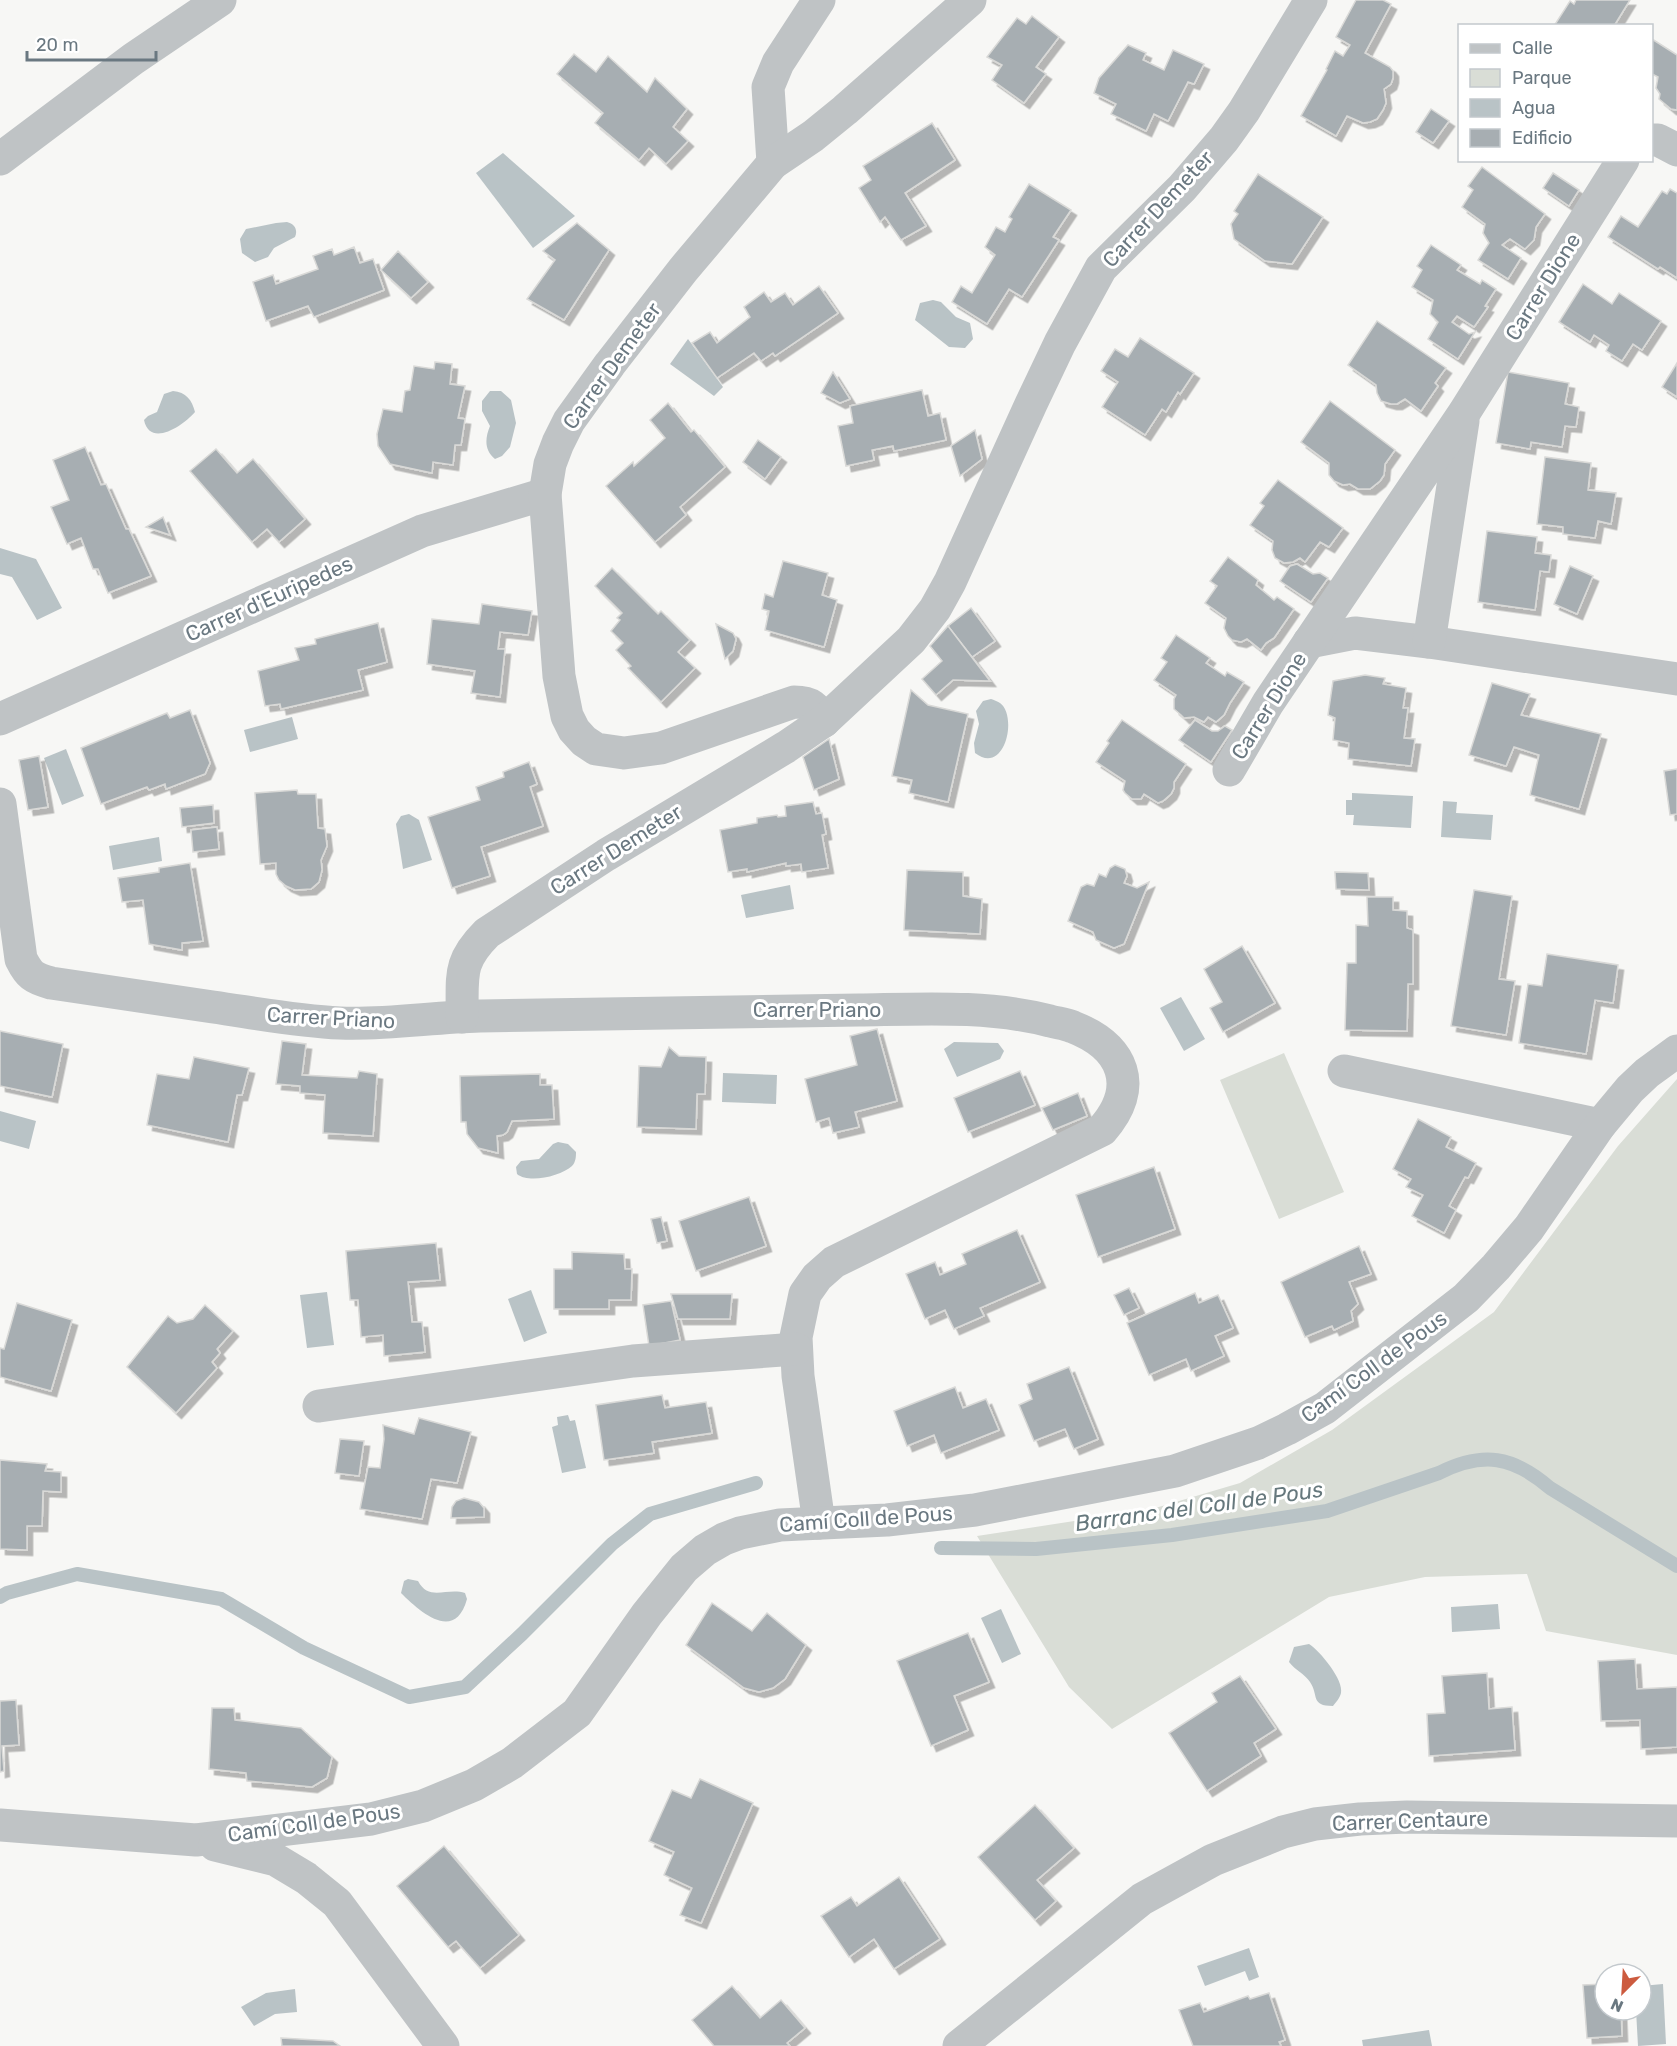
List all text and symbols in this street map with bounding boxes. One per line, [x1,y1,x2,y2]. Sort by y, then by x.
scale bar [27,24,156,62]
legend [1458,24,1653,162]
text: 20 m [36,34,78,56]
text: Calle [1512,37,1553,59]
text: Parque [1512,67,1572,89]
text: Agua [1512,97,1555,119]
text: Edificio [1512,127,1572,149]
street label: Carrer Demeter [1097,145,1218,272]
street label: Carrer Dione [1500,228,1585,345]
street label: Carrer Demeter [557,298,666,434]
street label: Carrer d'Euripedes [181,550,356,647]
street label: Carrer Dione [1226,647,1311,764]
street label: Carrer Demeter [545,799,686,900]
street label: Carrer Priano [753,997,881,1022]
street label: Carrer Priano [266,1002,396,1033]
street label: Camí Coll de Pous [1296,1305,1451,1428]
water label: Barranc del Coll de Pous [1073,1476,1325,1537]
street label: Camí Coll de Pous [778,1500,954,1537]
street label: Camí Coll de Pous [226,1798,402,1847]
street label: Carrer Centaure [1332,1805,1488,1836]
north arrow [1593,1962,1653,2022]
text: N [1608,1994,1626,2016]

